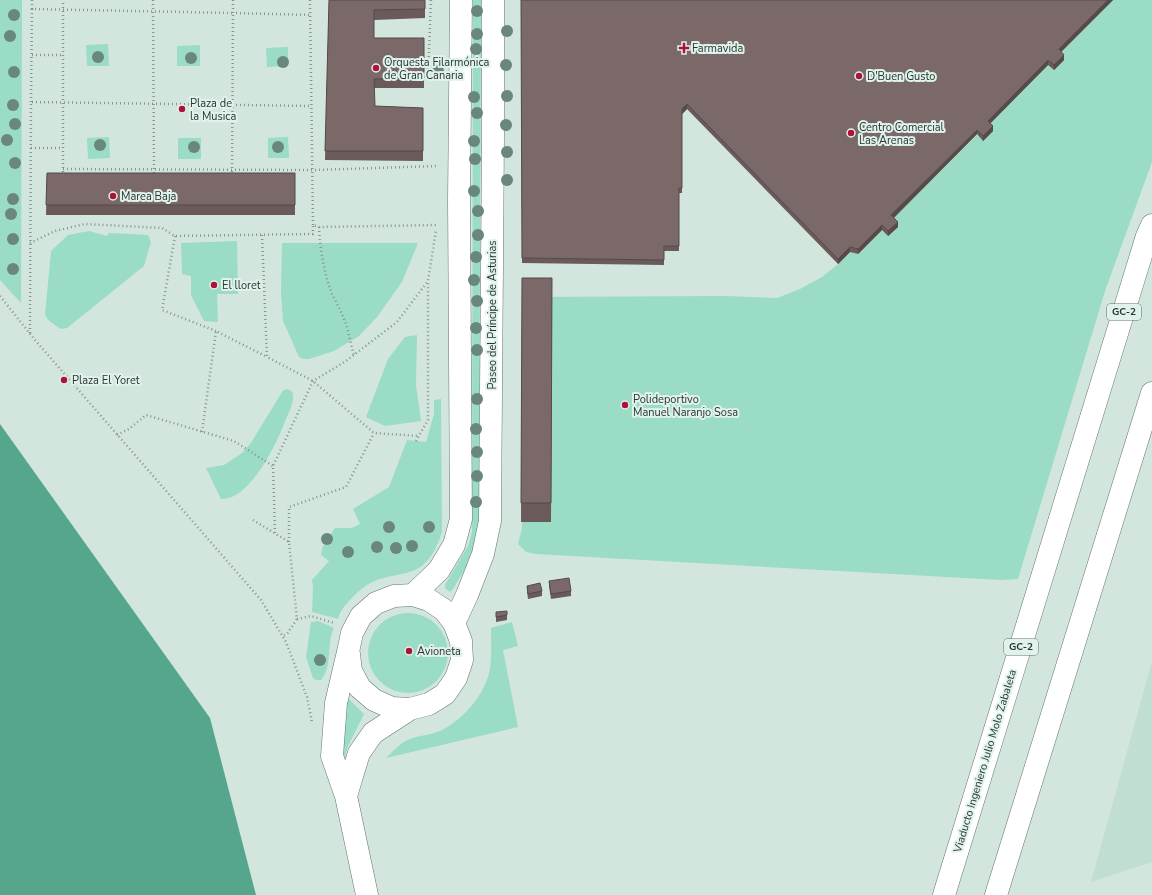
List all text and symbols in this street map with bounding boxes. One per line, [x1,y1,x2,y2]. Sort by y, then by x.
place label: Farmavida [692,41,743,56]
marker: Farmavida [679,43,689,53]
place label: Orquesta Filarmónica de Gran Canaria [384,55,489,83]
marker: Orquesta Filarmónica de Gran Canaria [371,63,381,73]
place label: D'Buen Gusto [867,69,935,84]
marker: D'Buen Gusto [854,71,864,81]
place label: Plaza de la Musica [190,96,236,124]
marker: Plaza de la Musica [177,104,187,114]
place label: Centro Comercial Las Arenas [859,120,945,148]
marker: Centro Comercial Las Arenas [846,128,856,138]
place label: Marea Baja [121,189,176,204]
marker: Marea Baja [108,191,118,201]
street label: Paseo del Príncipe de Asturias [485,240,500,390]
place label: El lloret [222,278,261,293]
marker: El lloret [209,280,219,290]
road number: GC-2 [1107,304,1141,320]
place label: Plaza El Yoret [72,373,140,388]
marker: Plaza El Yoret [59,375,69,385]
place label: Polideportivo Manuel Naranjo Sosa [633,392,738,420]
marker: Polideportivo Manuel Naranjo Sosa [620,400,630,410]
road number: GC-2 [1004,639,1038,655]
place label: Avioneta [417,644,461,659]
marker: Avioneta [404,646,414,656]
street label: Viaducto Ingeniero Julio Molo Zabaleta [950,668,1020,855]

